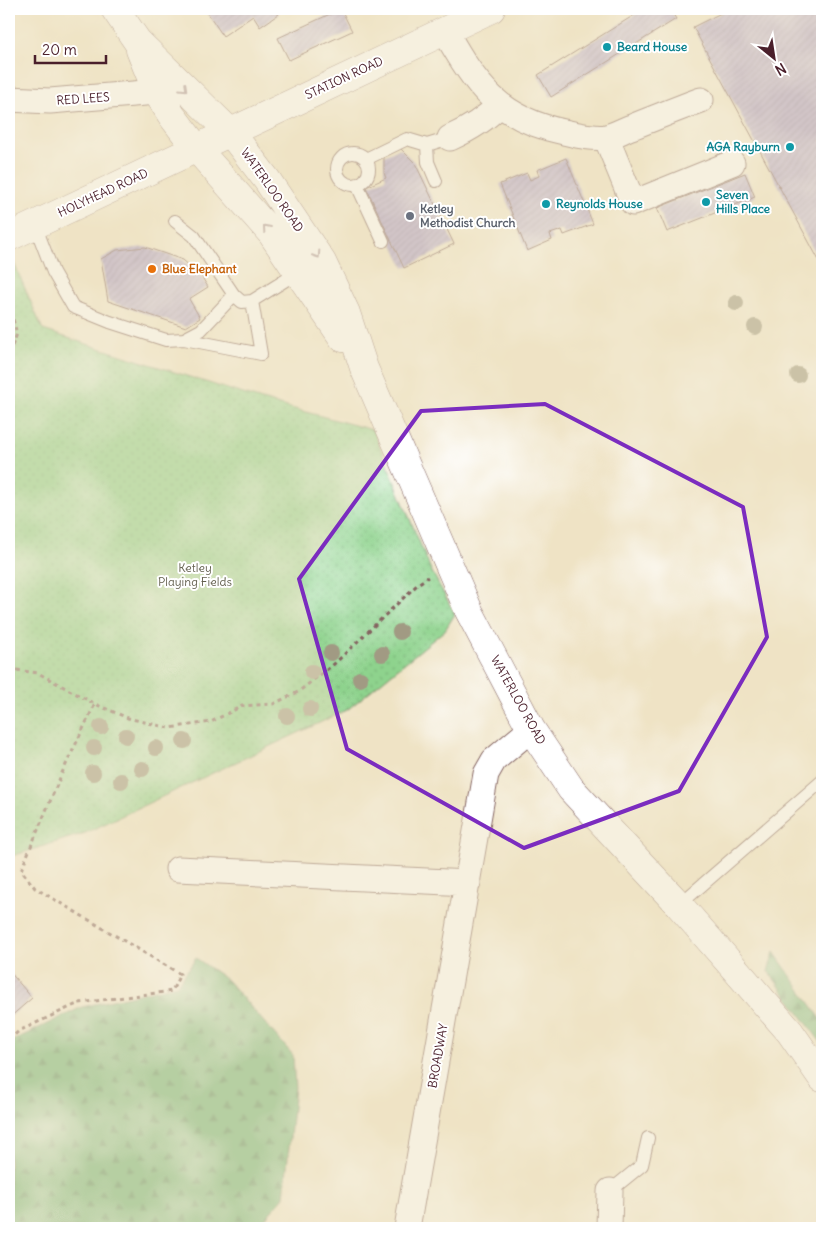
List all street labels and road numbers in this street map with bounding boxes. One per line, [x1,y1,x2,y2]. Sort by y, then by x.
street label: STATION ROAD [302,53,385,102]
street label: RED LEES [56,89,110,108]
street label: WATERLOO ROAD [238,145,307,235]
street label: HOLYHEAD ROAD [55,165,150,220]
street label: WATERLOO ROAD [488,653,549,747]
street label: BROADWAY [424,1022,451,1089]

